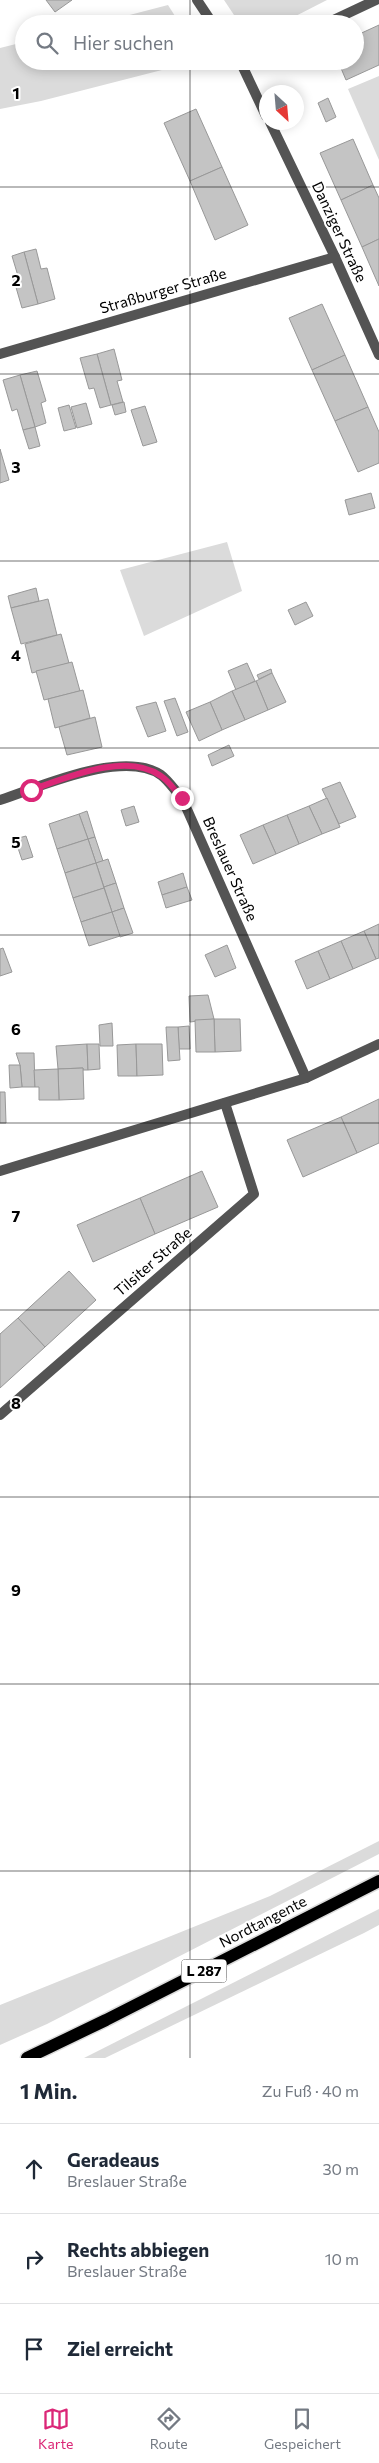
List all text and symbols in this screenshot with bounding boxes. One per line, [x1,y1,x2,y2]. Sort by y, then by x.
search box [15,15,364,70]
icon: search [33,29,61,57]
text: Hier suchen [73,31,174,54]
text: 1 [12,83,20,102]
north arrow [259,85,304,130]
street label: Danziger Straße [309,178,371,285]
street label: Straßburger Straße [97,263,228,317]
text: 2 [11,270,21,289]
text: 3 [11,457,21,476]
text: 4 [11,645,21,664]
route start [20,779,43,802]
route end [171,787,194,810]
street label: Breslauer Straße [200,814,262,924]
text: 5 [11,832,21,851]
text: 6 [11,1019,21,1038]
text: 7 [12,1206,21,1225]
street label: Tilsiter Straße [110,1223,195,1300]
text: 8 [11,1393,21,1412]
text: 9 [11,1580,21,1599]
street label: Nordtangente [216,1891,309,1951]
road number: L 287 [182,1960,226,1982]
text: 1 Min. [20,2078,77,2103]
text: Zu Fuß · 40 m [262,2081,359,2100]
text: Geradeaus [67,2148,159,2171]
icon: ahead [20,2155,48,2183]
text: 30 m [322,2159,359,2178]
text: Breslauer Straße [67,2171,187,2190]
text: Rechts abbiegen [67,2238,209,2261]
icon: right [20,2245,48,2273]
text: 10 m [325,2249,359,2268]
text: Breslauer Straße [67,2261,187,2280]
icon: arrive [20,2335,48,2363]
text: Ziel erreicht [67,2337,173,2360]
tab: Karte [38,2405,73,2452]
tab: Route [150,2405,188,2452]
tab: Gespeichert [264,2405,341,2452]

